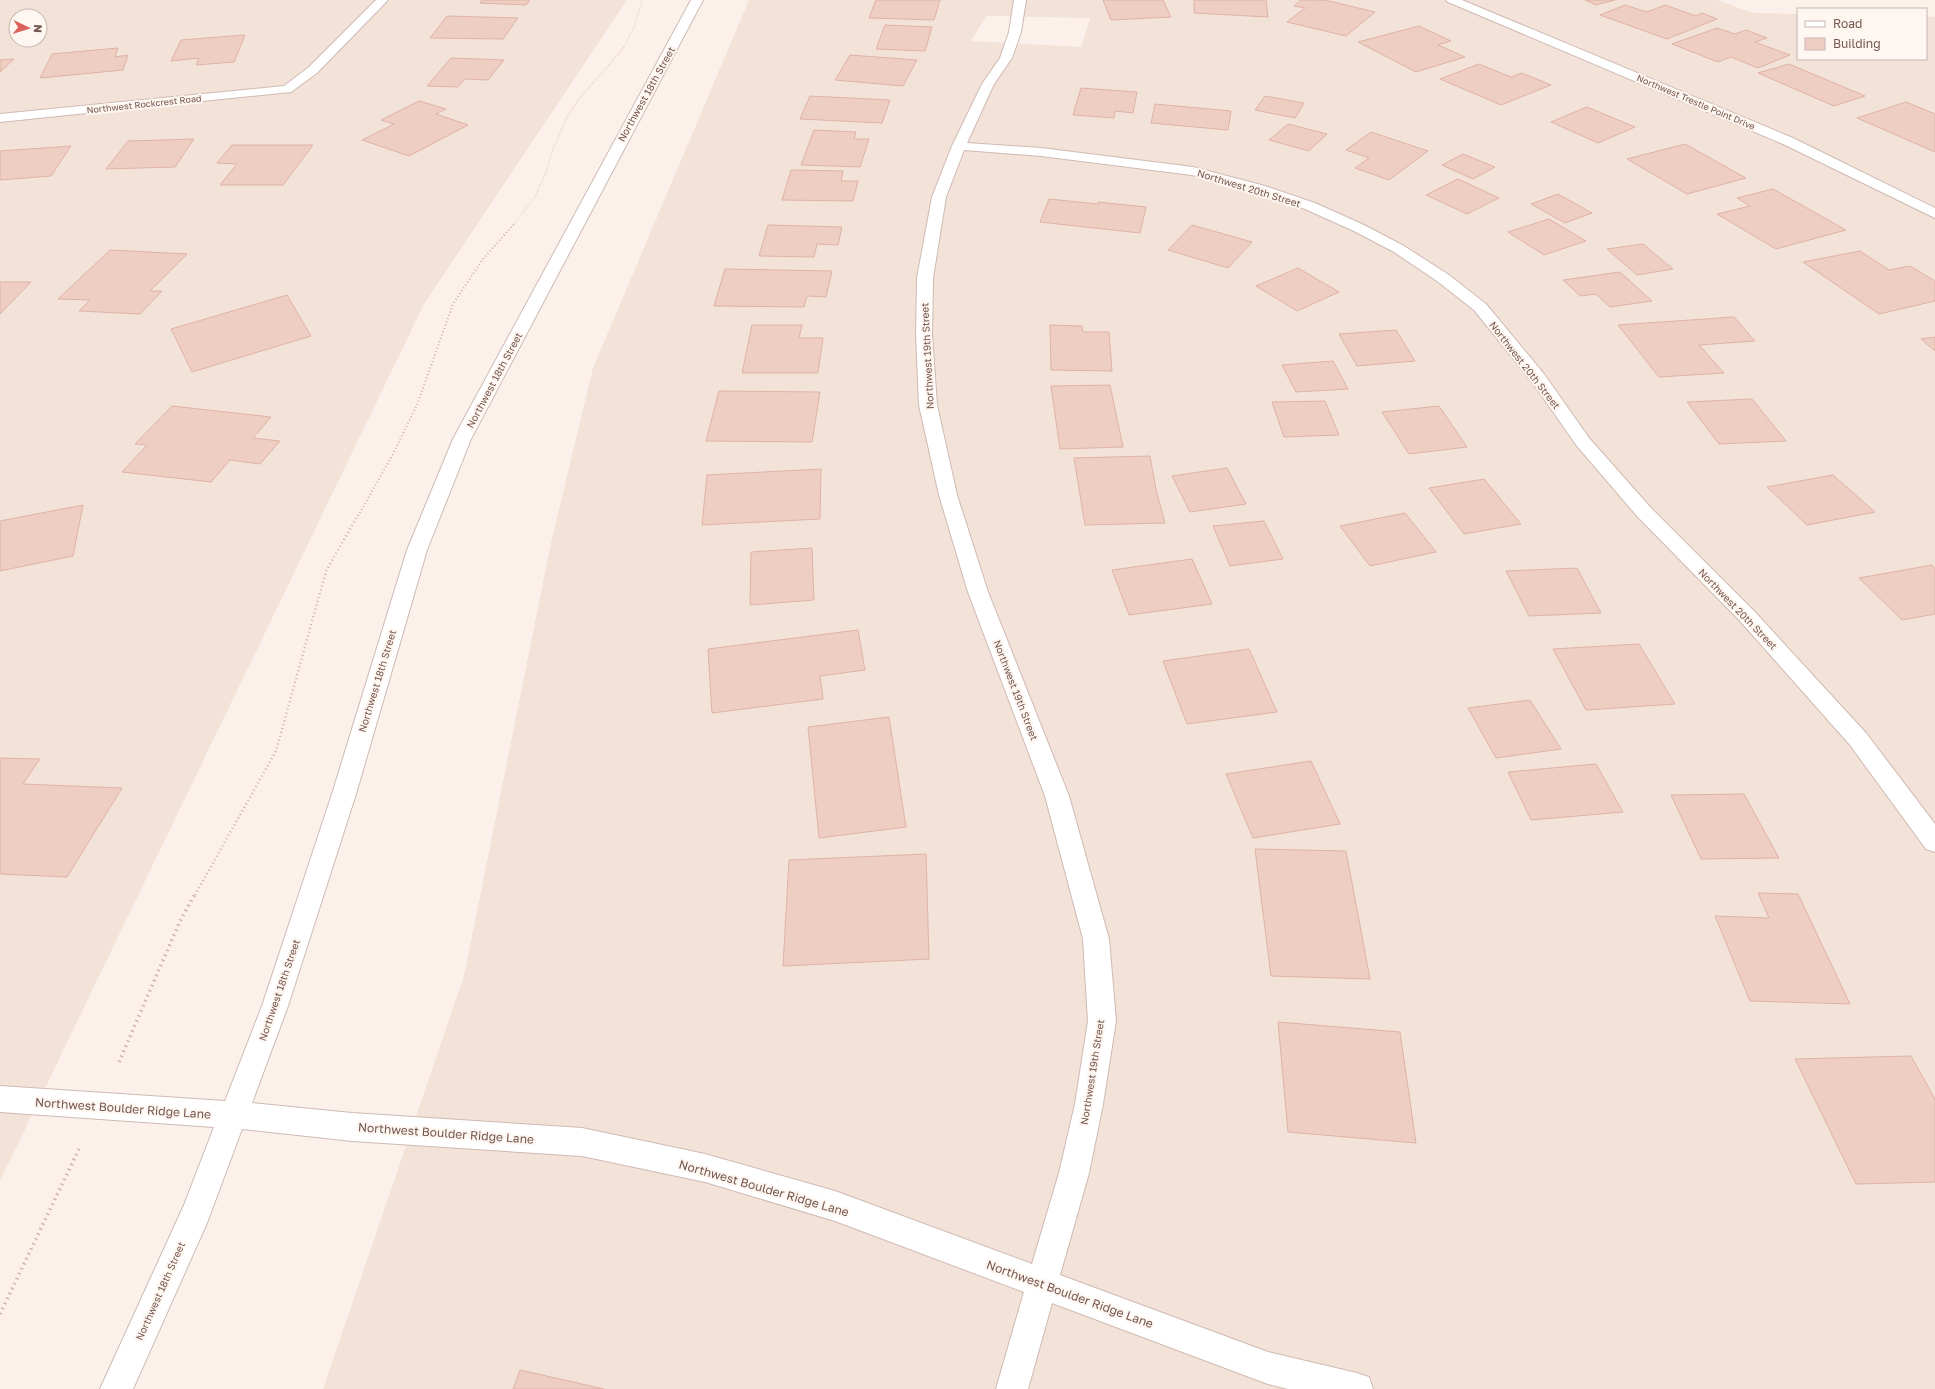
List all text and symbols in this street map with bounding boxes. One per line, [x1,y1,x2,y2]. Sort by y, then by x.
north arrow [8,8,48,48]
legend [1797,8,1927,60]
text: Road [1833,16,1862,31]
text: N [32,24,45,33]
text: Building [1833,36,1881,51]
street label: Northwest 18th Street [615,44,677,144]
street label: Northwest Trestle Point Drive [1635,72,1757,132]
street label: Northwest Rockcrest Road [86,92,202,116]
street label: Northwest 20th Street [1196,167,1302,209]
street label: Northwest 19th Street [918,303,936,409]
street label: Northwest 20th Street [1487,319,1563,411]
street label: Northwest 18th Street [464,330,524,430]
street label: Northwest 20th Street [1696,566,1780,652]
street label: Northwest 18th Street [356,628,398,734]
street label: Northwest 19th Street [991,638,1041,742]
street label: Northwest 18th Street [256,938,302,1042]
street label: Northwest 19th Street [1078,1018,1106,1126]
street label: Northwest Boulder Ridge Lane [34,1094,212,1122]
street label: Northwest Boulder Ridge Lane [357,1119,535,1147]
street label: Northwest Boulder Ridge Lane [677,1156,851,1220]
street label: Northwest 18th Street [133,1240,187,1342]
street label: Northwest Boulder Ridge Lane [985,1257,1156,1331]

